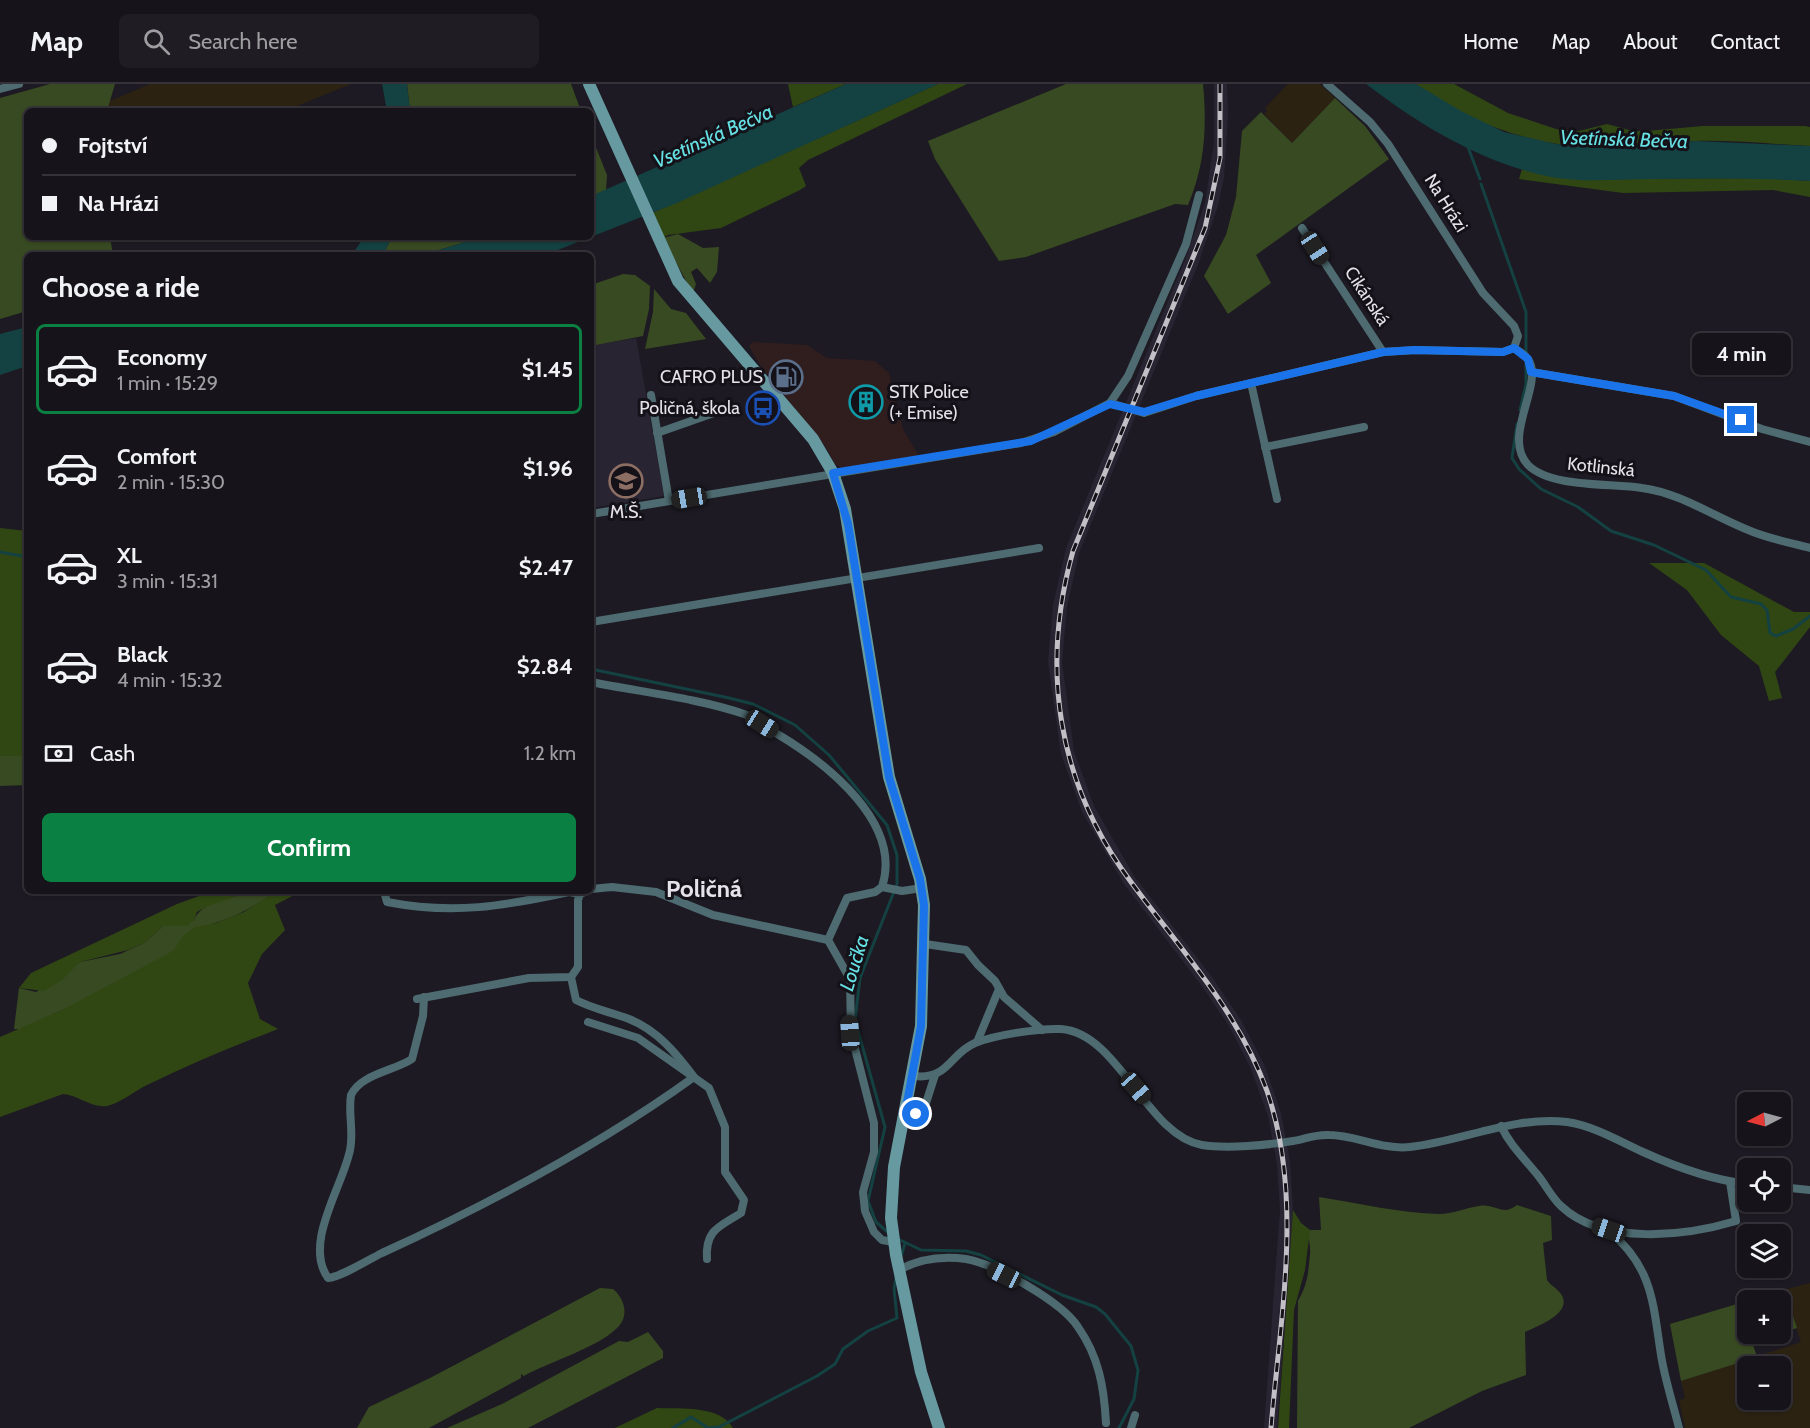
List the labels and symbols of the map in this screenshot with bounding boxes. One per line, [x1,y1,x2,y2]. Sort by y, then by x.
water label: Vsetínská Bečva [650,99,776,173]
water label: Vsetínská Bečva [1560,125,1688,153]
street label: Na Hrázi [1420,170,1472,236]
car [1298,228,1332,268]
street label: Cikánská [1340,262,1394,330]
callout: 4 min [1692,333,1790,375]
fuel station icon: CAFRO PLUS [768,359,804,395]
place label: CAFRO PLUS [660,366,763,388]
place label: STK Police (+ Emise) [889,381,969,424]
building icon: STK Police (+ Emise) [848,384,884,420]
bus stop icon: Poličná, škola [745,390,781,426]
place label: Poličná, škola [639,397,740,419]
route end [1727,406,1754,433]
street label: Kotlinská [1566,453,1636,482]
school or university icon: M.Š. [608,463,644,499]
car [670,486,708,510]
place label: M.Š. [610,501,642,523]
car [742,707,782,741]
district label: Poličná [666,874,742,903]
water label: Loučka [834,932,874,994]
car [840,1014,860,1052]
car [1117,1069,1155,1107]
north arrow [1737,1092,1791,1146]
route start [902,1100,929,1127]
car [1589,1216,1629,1244]
car [984,1259,1024,1291]

